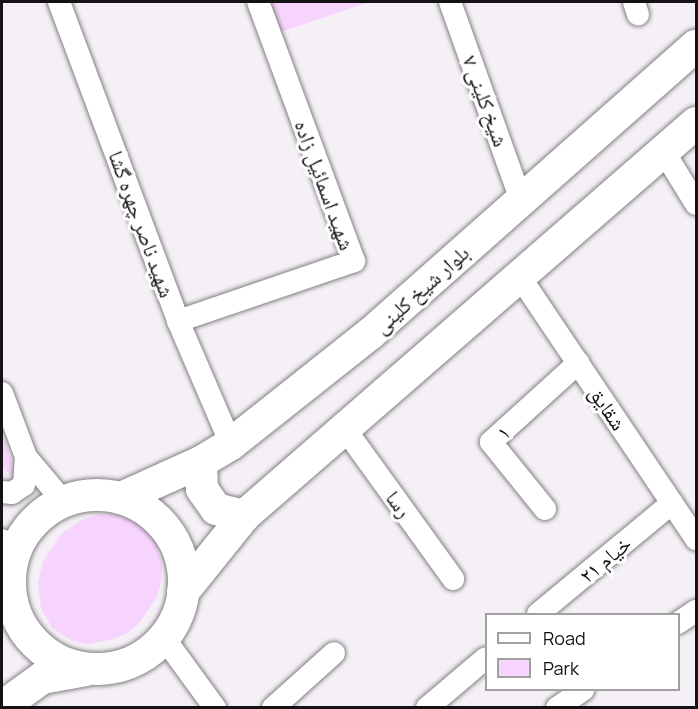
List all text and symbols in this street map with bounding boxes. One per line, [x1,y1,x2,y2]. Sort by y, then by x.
street label: شیخ کلینی ۷ [458,52,514,150]
street label: شهید اسمائیل زاده [290,116,360,254]
street label: شهید ناصر چهره گشا [104,147,180,301]
street label: بلوار شیخ کلینی [368,240,474,338]
street label: شقایق [584,381,632,435]
street label: ۱ [491,419,515,445]
street label: رسا [381,486,417,522]
street label: خیام ۲۱ [574,530,636,588]
legend [485,613,680,691]
text: Road [543,626,586,650]
text: Park [543,656,579,680]

